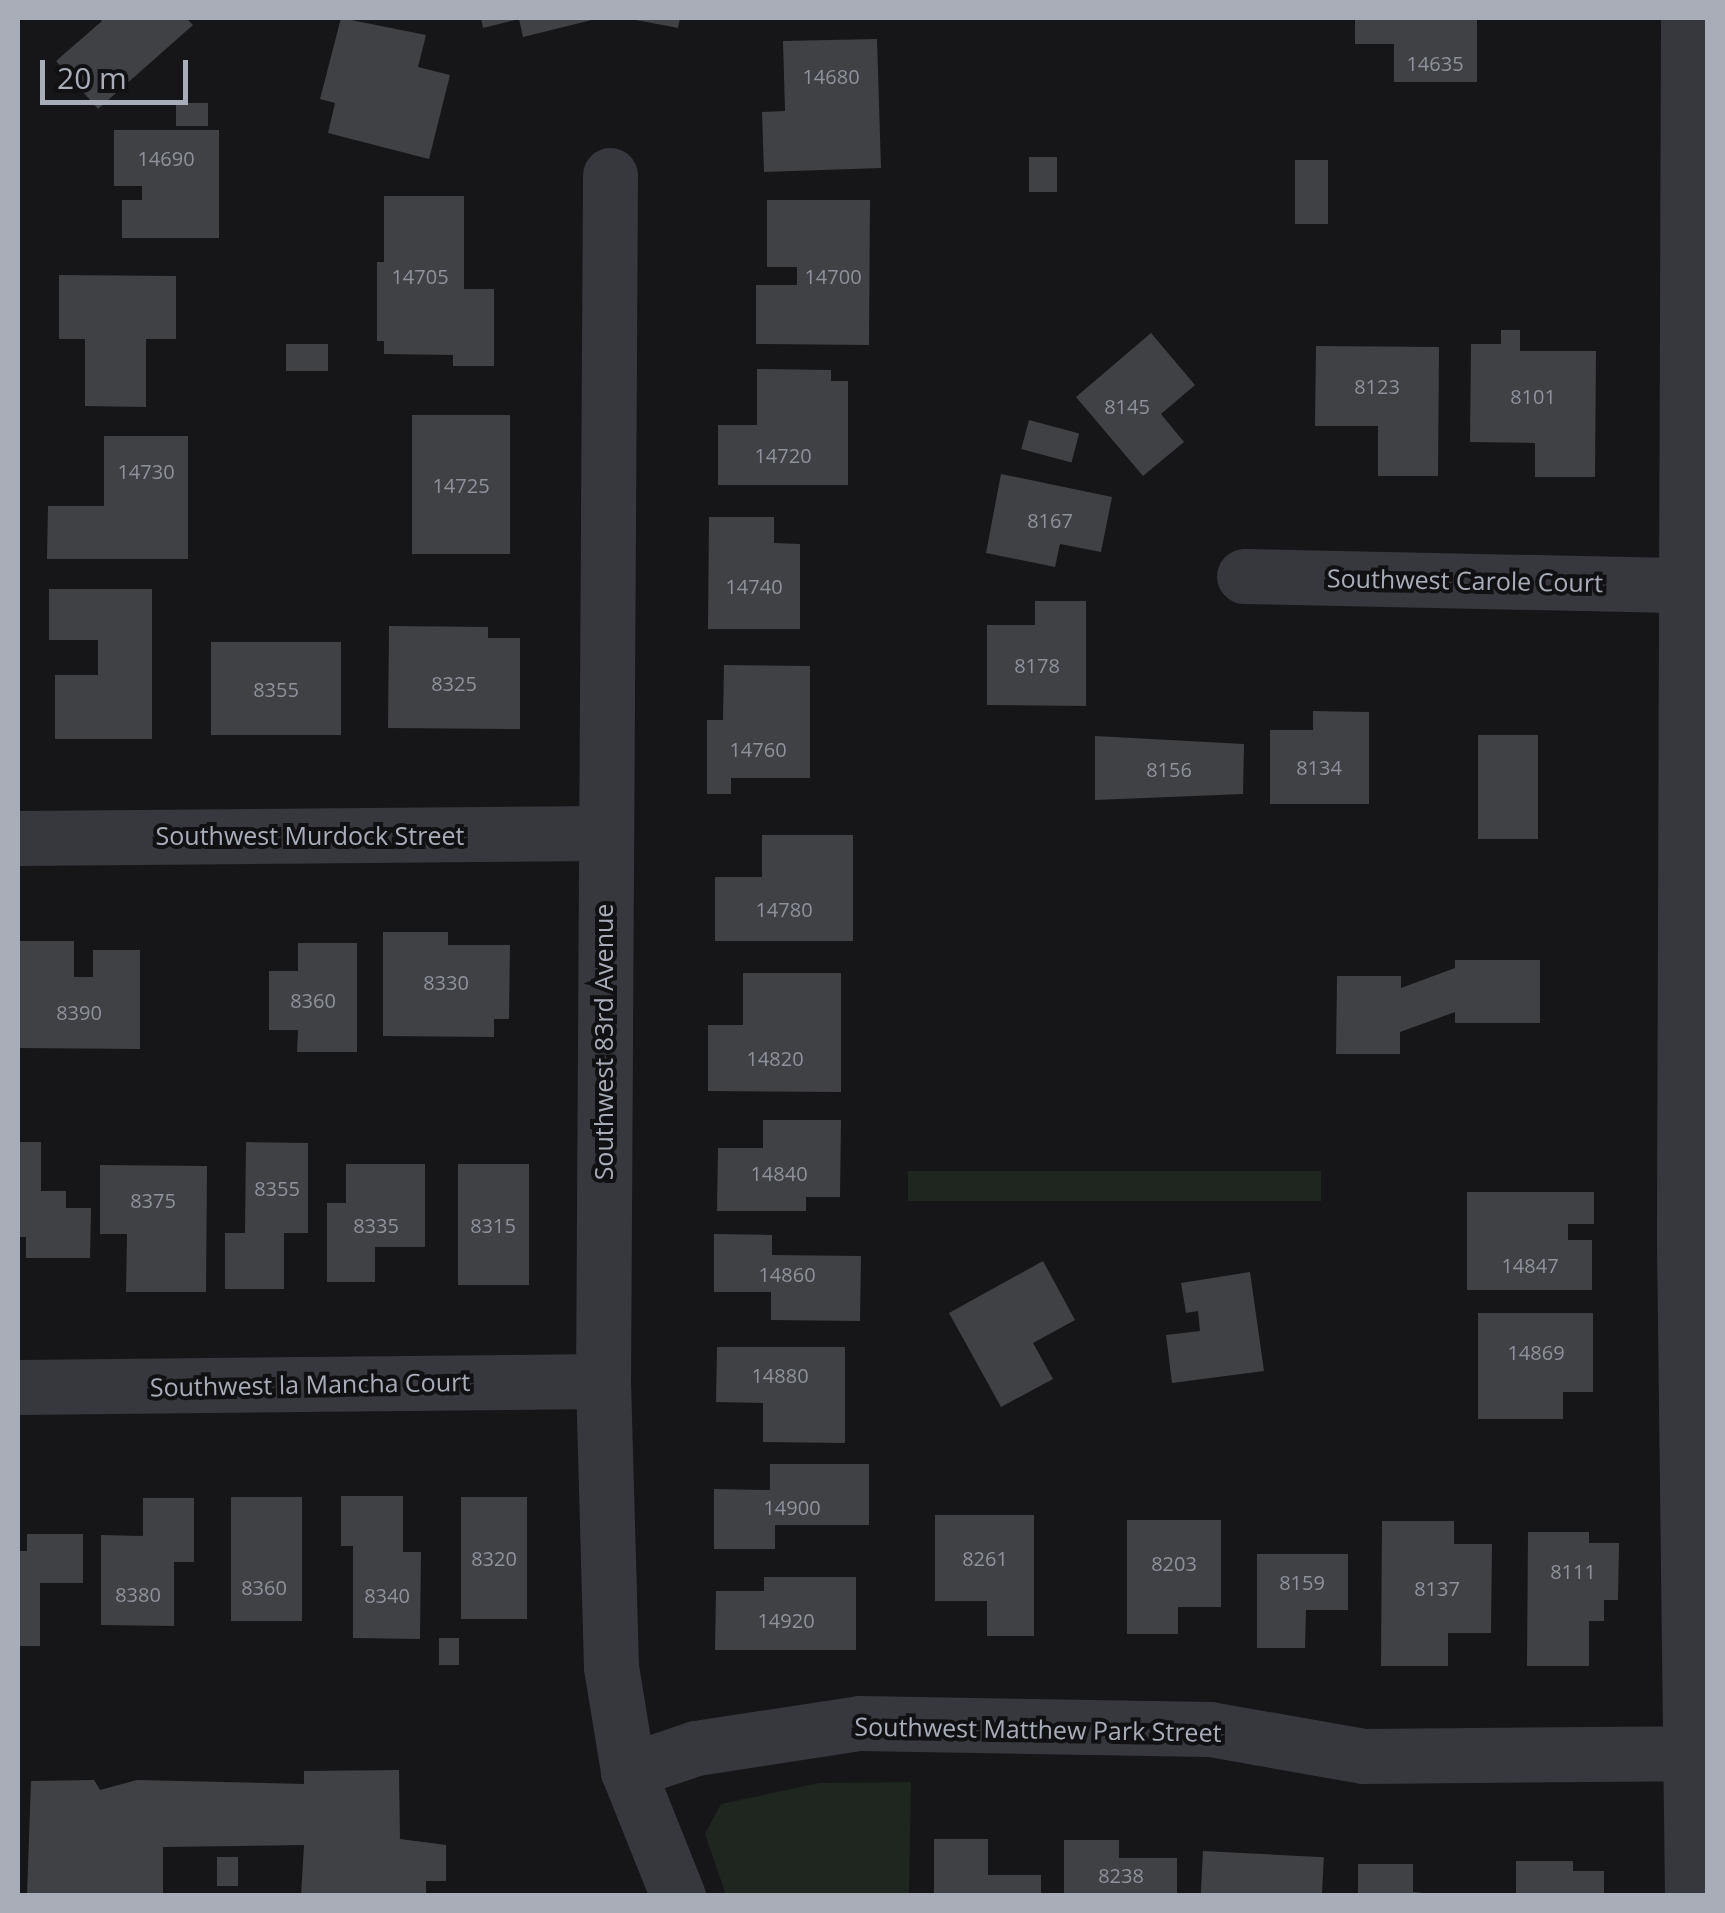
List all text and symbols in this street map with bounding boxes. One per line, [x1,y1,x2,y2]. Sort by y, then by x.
scale bar [45,40,192,102]
house number: 14635 [1406,51,1464,75]
text: 20 m [57,57,127,98]
house number: 14680 [802,64,860,88]
house number: 14690 [137,146,195,170]
house number: 14705 [391,264,449,288]
house number: 14700 [804,264,862,288]
house number: 8123 [1354,374,1400,398]
house number: 8101 [1510,384,1556,408]
house number: 8145 [1104,394,1150,418]
house number: 14720 [754,443,812,467]
house number: 14730 [117,459,175,483]
house number: 14725 [432,473,490,497]
house number: 8167 [1027,508,1073,532]
street label: Southwest Carole Court [1327,563,1603,597]
house number: 14740 [725,574,783,598]
house number: 8178 [1014,653,1060,677]
house number: 8325 [431,671,477,695]
house number: 8355 [253,677,299,701]
house number: 14760 [729,737,787,761]
house number: 8134 [1296,755,1342,779]
house number: 8156 [1146,757,1192,781]
street label: Southwest Murdock Street [156,820,464,850]
house number: 14780 [755,897,813,921]
street label: Southwest 83rd Avenue [588,904,618,1180]
house number: 8330 [423,970,469,994]
house number: 8360 [290,988,336,1012]
house number: 8390 [56,1000,102,1024]
house number: 14820 [746,1046,804,1070]
house number: 14840 [750,1161,808,1185]
house number: 8355 [254,1176,300,1200]
house number: 8375 [130,1188,176,1212]
house number: 8335 [353,1213,399,1237]
house number: 8315 [470,1213,516,1237]
house number: 14847 [1501,1253,1559,1277]
house number: 14860 [758,1262,816,1286]
house number: 14869 [1507,1340,1565,1364]
house number: 14880 [751,1363,809,1387]
street label: Southwest la Mancha Court [150,1366,470,1402]
house number: 14900 [763,1495,821,1519]
house number: 8320 [471,1546,517,1570]
house number: 8261 [962,1546,1008,1570]
house number: 8203 [1151,1551,1197,1575]
house number: 8111 [1550,1559,1596,1583]
house number: 8159 [1279,1570,1325,1594]
house number: 8360 [241,1575,287,1599]
house number: 8137 [1414,1576,1460,1600]
house number: 8380 [115,1582,161,1606]
house number: 8340 [364,1583,410,1607]
house number: 14920 [757,1608,815,1632]
street label: Southwest Matthew Park Street [854,1711,1222,1747]
house number: 8238 [1098,1863,1144,1887]

